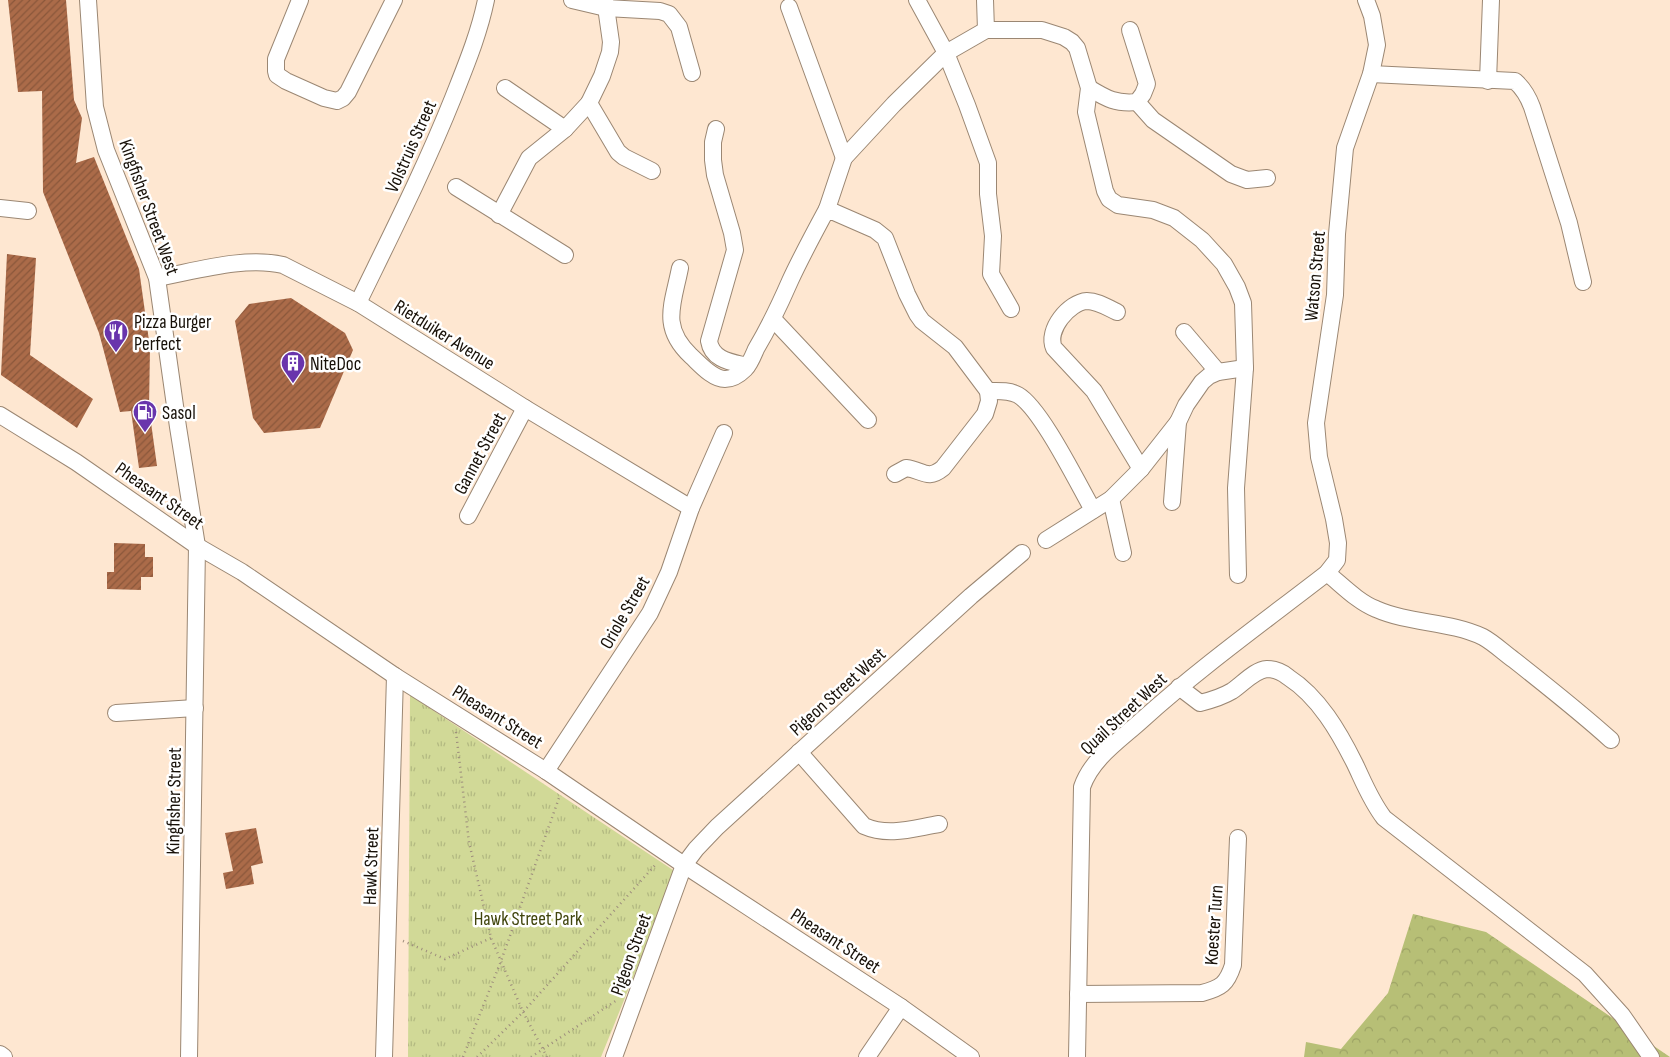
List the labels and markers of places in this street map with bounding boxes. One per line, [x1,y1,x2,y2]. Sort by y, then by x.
place label: Pizza Burger Perfect [134,311,212,356]
restaurant icon: Pizza Burger Perfect [103,319,129,353]
building icon: NiteDoc [280,350,306,384]
place label: NiteDoc [310,353,361,376]
fuel station icon: Sasol [132,399,158,433]
place label: Sasol [162,402,196,425]

